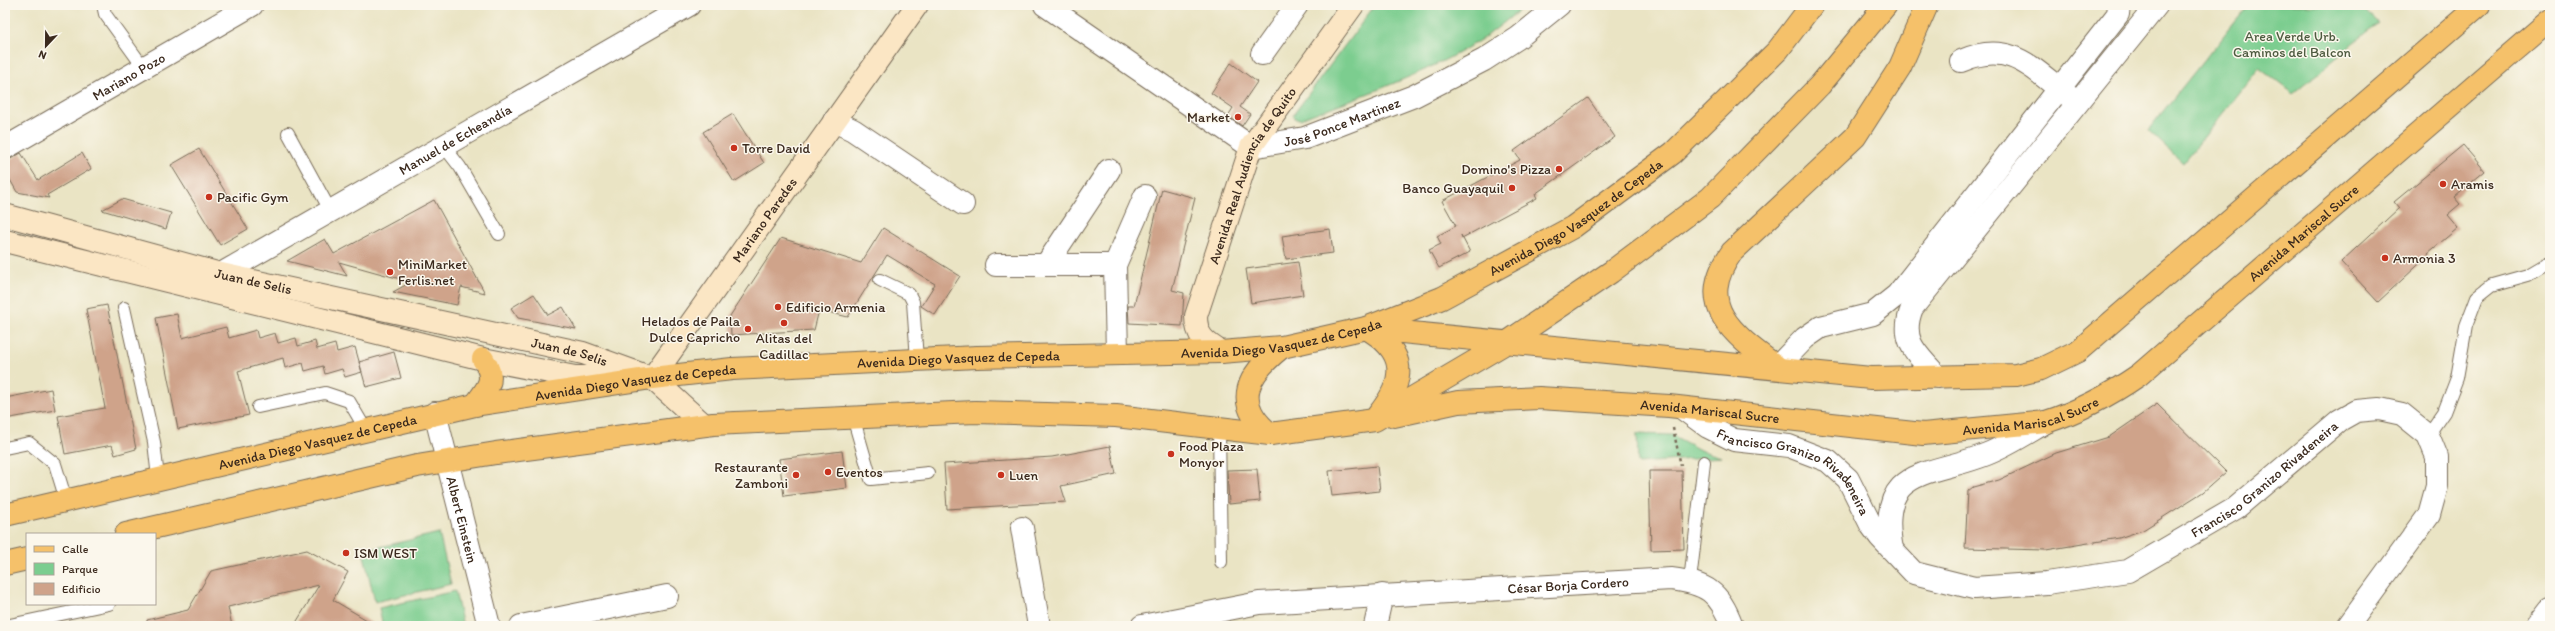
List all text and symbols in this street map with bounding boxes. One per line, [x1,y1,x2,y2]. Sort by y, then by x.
north arrow [26,26,66,66]
park label: Area Verde Urb. Caminos del Balcon [2233,28,2352,61]
text: N [37,47,48,62]
street label: Mariano Pozo [89,49,168,104]
street label: Avenida Real Audiencia de Quito [1205,84,1300,266]
street label: José Ponce Martinez [1283,93,1403,150]
street label: Manuel de Echeandía [396,100,515,179]
place label: Market [1187,109,1230,126]
marker: Market [1233,112,1243,122]
place label: Torre David [742,140,810,157]
marker: Torre David [729,143,739,153]
street label: Avenida Diego Vasquez de Cepeda [1486,155,1666,279]
place label: Domino's Pizza [1461,161,1551,178]
marker: Domino's Pizza [1554,164,1564,174]
street label: Mariano Paredes [728,174,800,266]
place label: Aramis [2451,176,2494,193]
marker: Aramis [2438,179,2448,189]
place label: Banco Guayaquil [1402,180,1504,197]
street label: Avenida Mariscal Sucre [2245,180,2362,285]
marker: Banco Guayaquil [1507,183,1517,193]
place label: Pacific Gym [217,189,289,206]
marker: Pacific Gym [204,192,214,202]
place label: Armonia 3 [2393,250,2456,267]
marker: Armonia 3 [2380,253,2390,263]
place label: MiniMarket Ferlis.net [398,256,467,289]
street label: Juan de Selis [213,264,293,298]
marker: MiniMarket Ferlis.net [385,267,395,277]
place label: Edificio Armenia [786,299,886,316]
marker: Edificio Armenia [773,302,783,312]
place label: Helados de Paila Dulce Capricho [642,313,741,346]
street label: Avenida Diego Vasquez de Cepeda [1181,314,1384,361]
marker: Alitas del Cadillac [779,318,789,328]
marker: Helados de Paila Dulce Capricho [743,324,753,334]
place label: Alitas del Cadillac [756,330,812,363]
street label: Juan de Selis [530,333,610,370]
street label: Avenida Diego Vasquez de Cepeda [857,347,1061,371]
street label: Avenida Diego Vasquez de Cepeda [534,360,737,404]
street label: Avenida Mariscal Sucre [1962,393,2102,439]
street label: Avenida Mariscal Sucre [1640,396,1781,427]
street label: Avenida Diego Vasquez de Cepeda [217,410,419,473]
street label: Francisco Granizo Rivadeneira [2188,417,2342,541]
street label: Francisco Granizo Rivadeneira [1714,424,1874,519]
place label: Food Plaza Monyor [1179,438,1245,471]
marker: Food Plaza Monyor [1166,449,1176,459]
place label: Restaurante Zamboni [714,459,788,492]
place label: Eventos [836,464,883,481]
marker: Eventos [823,467,833,477]
place label: Luen [1009,467,1038,484]
marker: Restaurante Zamboni [791,470,801,480]
marker: Luen [996,470,1006,480]
street label: Albert Einstein [443,474,481,565]
legend [26,533,156,605]
text: Calle [62,542,89,556]
place label: ISM WEST [354,545,417,562]
marker: ISM WEST [341,548,351,558]
text: Parque [62,562,98,576]
street label: César Borja Cordero [1507,573,1629,597]
text: Edificio [62,582,101,596]

